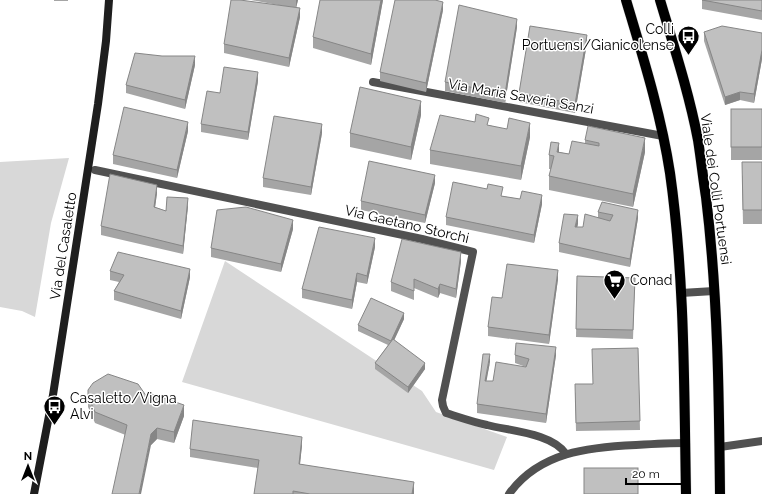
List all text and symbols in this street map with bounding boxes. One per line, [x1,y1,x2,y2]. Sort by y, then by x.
place label: Colli Portuensi/Gianicolense [522,21,674,53]
bus stop icon: Colli Portuensi/Gianicolense [676,24,702,57]
street label: Via Maria Saveria Sanzi [447,75,595,117]
street label: Viale dei Colli Portuensi [697,112,735,266]
street label: Via del Casaletto [47,191,79,301]
street label: Via Gaetano Storchi [343,202,471,246]
supermarket icon: Conad [601,267,627,300]
place label: Conad [630,272,672,288]
place label: Casaletto/Vigna Alvi [70,390,177,422]
bus stop icon: Casaletto/Vigna Alvi [41,393,67,426]
north arrow [8,446,48,486]
text: N [24,450,32,463]
scale bar [626,460,682,486]
text: 20 m [632,467,660,481]

